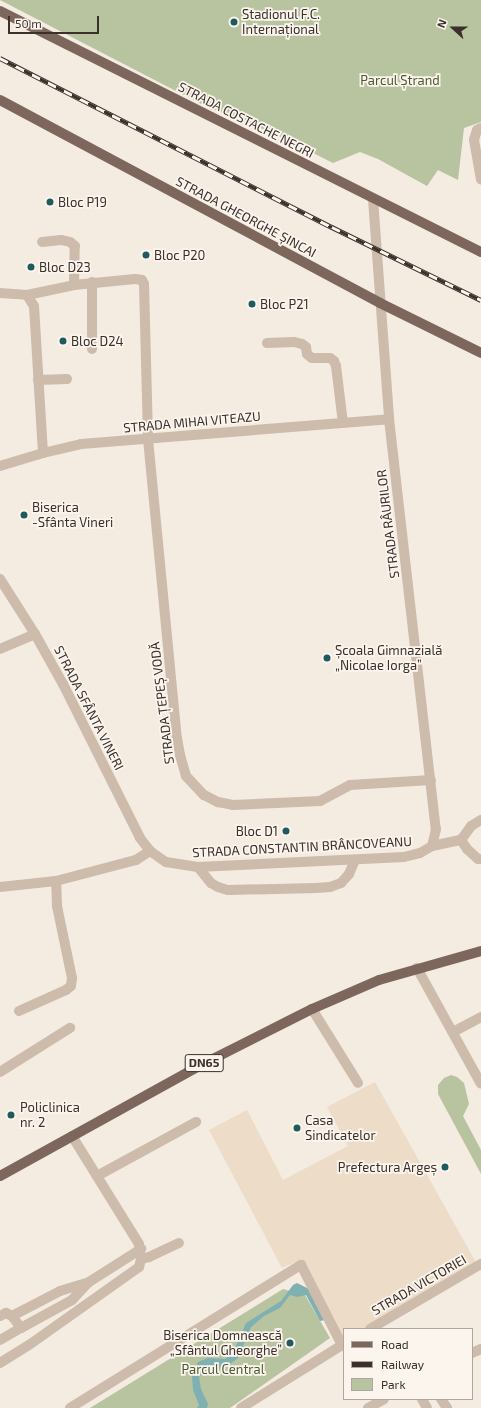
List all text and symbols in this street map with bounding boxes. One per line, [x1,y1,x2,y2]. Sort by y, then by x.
place label: Stadionul F.C. Internațional [242,7,320,38]
scale bar [10,8,101,34]
north arrow [433,8,473,48]
text: 50 m [15,16,42,30]
marker: Stadionul F.C. Internațional [229,17,239,27]
text: N [434,17,449,30]
park label: Parcul Ștrand [360,72,440,88]
street label: STRADA COSTACHE NEGRI [175,79,317,161]
street label: STRADA GHEORGHE ȘINCAI [173,173,319,261]
place label: Bloc P19 [58,194,107,210]
marker: Bloc P19 [45,197,55,207]
place label: Bloc P20 [154,247,205,263]
marker: Bloc P20 [141,250,151,260]
place label: Bloc D23 [39,259,91,275]
marker: Bloc D23 [26,262,36,272]
place label: Bloc P21 [260,296,309,312]
marker: Bloc P21 [247,299,257,309]
place label: Bloc D24 [71,333,123,349]
marker: Bloc D24 [58,336,68,346]
street label: STRADA MIHAI VITEAZU [122,408,262,436]
street label: STRADA RÂURILOR [374,469,402,579]
place label: Biserica -Sfânta Vineri [32,500,114,531]
marker: Biserica -Sfânta Vineri [19,510,29,520]
street label: STRADA ȚEPEȘ VODĂ [147,641,177,765]
street label: STRADA SFÂNTA VINERI [51,643,127,773]
place label: Școala Gimnazială „Nicolae Iorga” [335,643,442,674]
marker: Școala Gimnazială „Nicolae Iorga” [322,653,332,663]
place label: Bloc D1 [236,823,278,839]
marker: Bloc D1 [281,826,291,836]
street label: STRADA CONSTANTIN BRÂNCOVEANU [192,833,412,861]
road number: DN65 [184,1053,224,1073]
place label: Policlinica nr. 2 [20,1100,80,1131]
marker: Policlinica nr. 2 [5,1109,17,1121]
place label: Casa Sindicatelor [305,1113,376,1144]
marker: Casa Sindicatelor [292,1123,302,1133]
place label: Prefectura Argeș [337,1159,437,1175]
marker: Prefectura Argeș [440,1162,450,1172]
street label: STRADA VICTORIEI [369,1251,469,1319]
place label: Biserica Domnească „Sfântul Gheorghe” [163,1328,282,1359]
legend [343,1328,473,1400]
text: Road [381,1337,409,1351]
marker: Biserica Domnească „Sfântul Gheorghe” [285,1338,295,1348]
text: Railway [381,1357,424,1371]
park label: Parcul Central [181,1361,265,1377]
text: Park [381,1377,406,1391]

